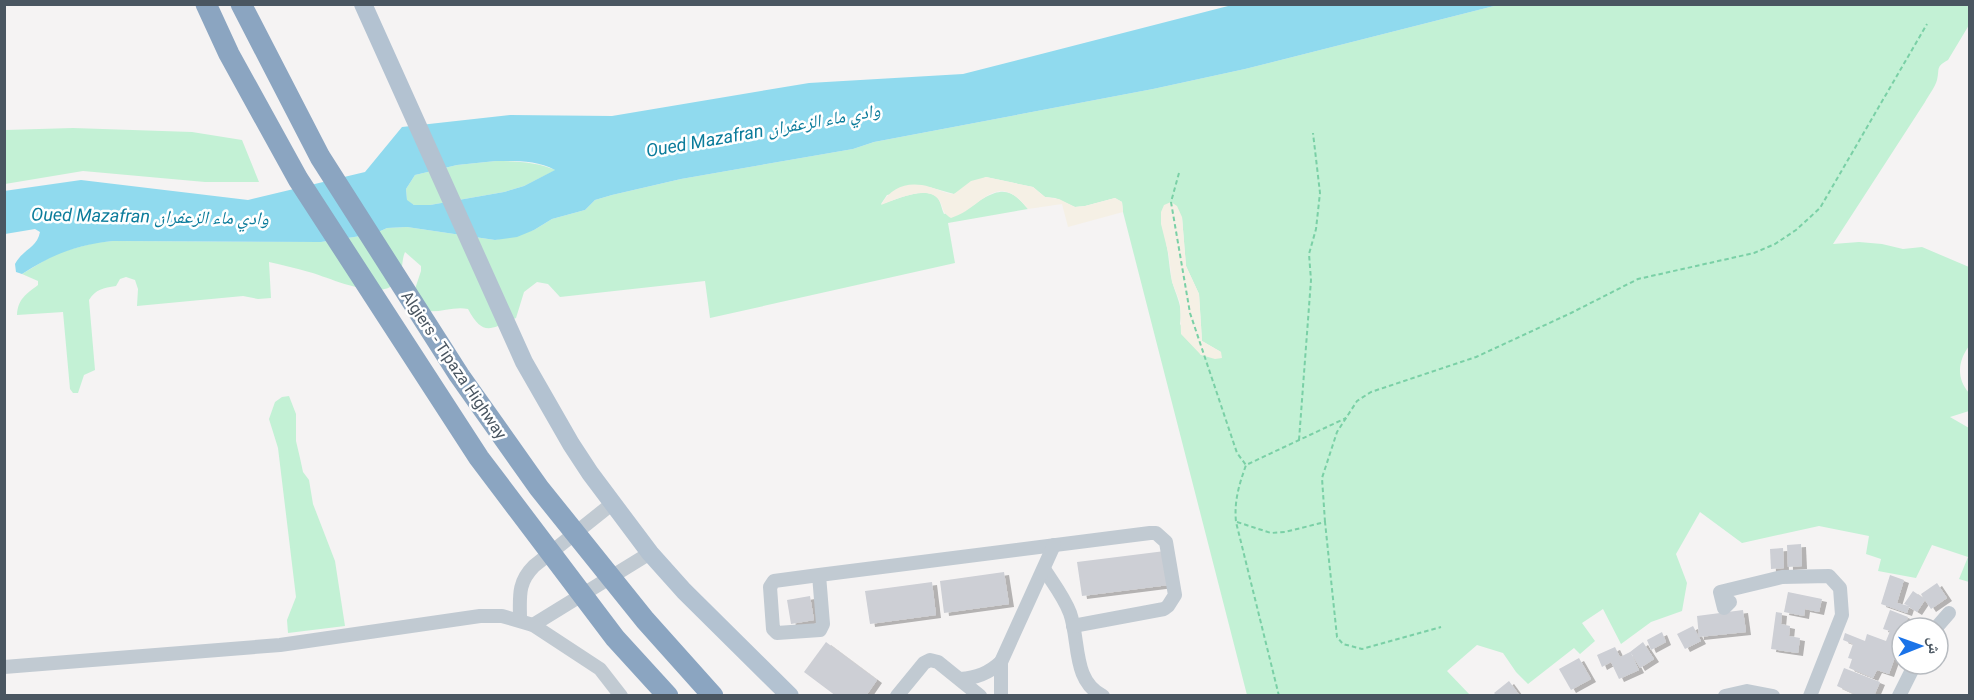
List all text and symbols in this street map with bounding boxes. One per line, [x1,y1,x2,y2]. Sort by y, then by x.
water label: Oued Mazafran وادي ماء الزعفران [644,99,883,165]
water label: Oued Mazafran وادي ماء الزعفران [31,203,270,233]
street label: Algiers - Tipaza Highway [397,287,511,443]
north arrow [1890,616,1950,676]
text: ش [1925,637,1944,654]

